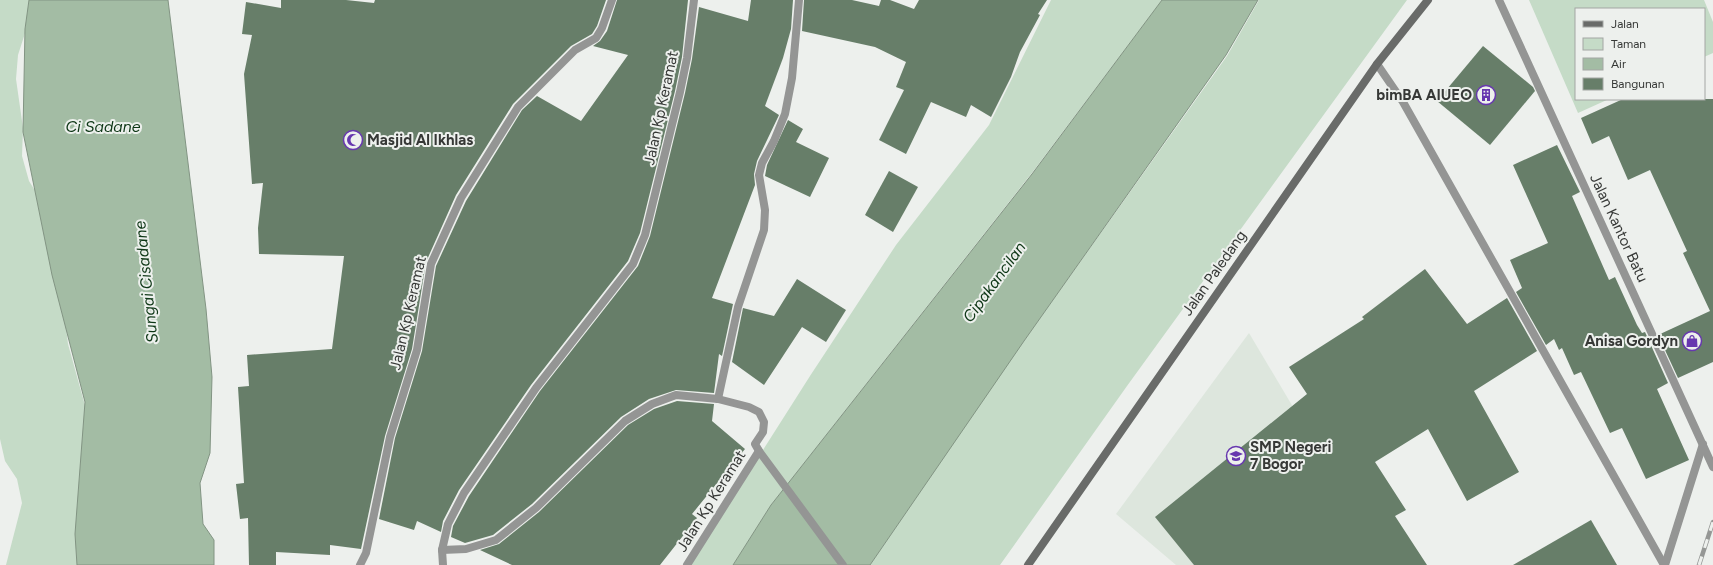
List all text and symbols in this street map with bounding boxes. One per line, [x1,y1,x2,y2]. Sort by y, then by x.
legend [1575,8,1705,100]
text: Jalan [1611,17,1639,31]
text: Taman [1611,37,1646,51]
street label: Jalan Kp Keramat [640,49,682,167]
text: Air [1611,57,1626,71]
text: Bangunan [1611,77,1665,91]
building icon: bimBA AIUEO [1475,84,1497,106]
place label: bimBA AIUEO [1376,86,1472,104]
water label: Ci Sadane [66,117,141,136]
mosque icon: Masjid Al Ikhlas [342,129,364,151]
place label: Masjid Al Ikhlas [367,131,473,149]
street label: Jalan Kantor Batu [1586,171,1652,285]
water label: Sungai Cisadane [130,220,162,344]
street label: Jalan Paledang [1178,227,1250,319]
water label: Cipakancilan [959,238,1029,326]
street label: Jalan Kp Keramat [386,254,430,372]
shop icon: Anisa Gordyn [1681,330,1703,352]
place label: Anisa Gordyn [1585,332,1678,350]
place label: SMP Negeri 7 Bogor [1250,438,1331,473]
school or university icon: SMP Negeri 7 Bogor [1225,445,1247,467]
street label: Jalan Kp Keramat [673,447,750,555]

